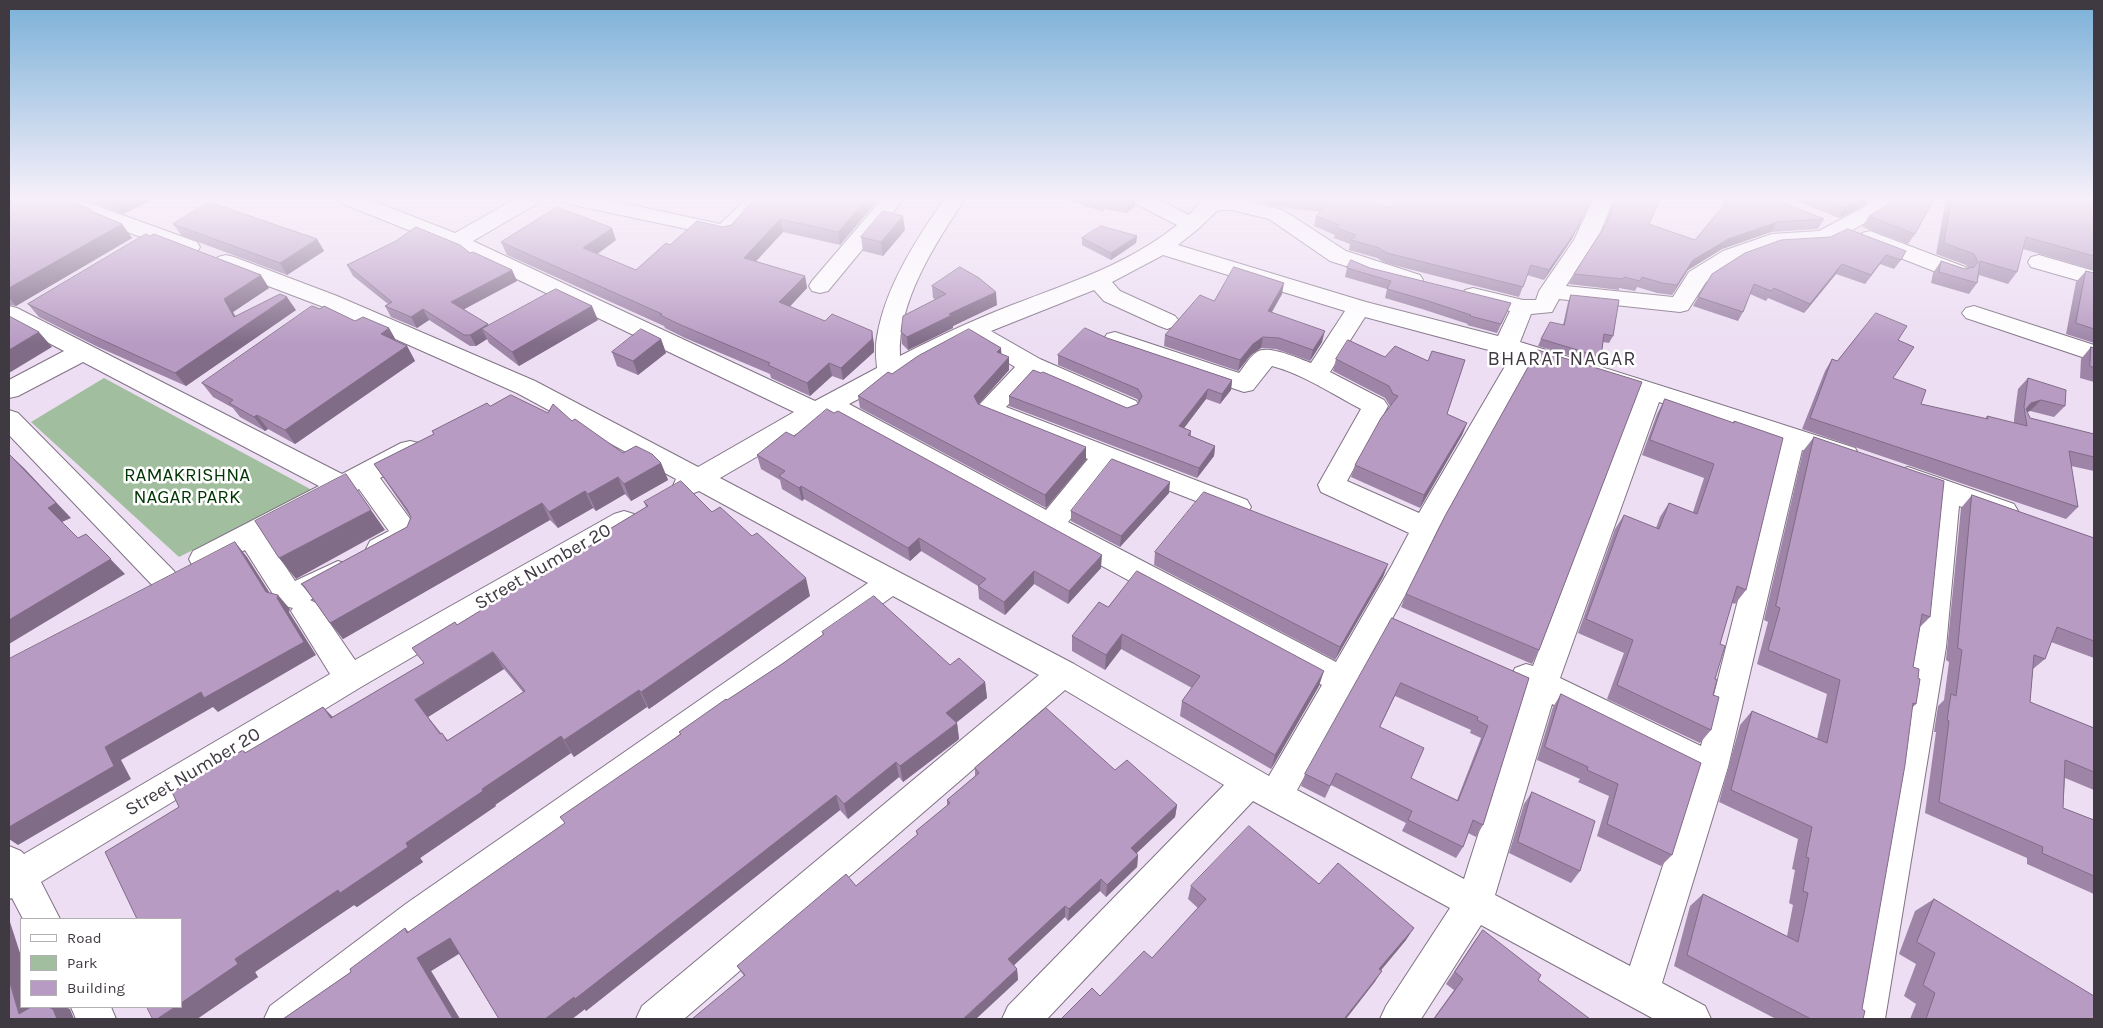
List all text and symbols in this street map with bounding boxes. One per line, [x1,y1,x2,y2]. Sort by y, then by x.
district label: BHARAT NAGAR [1486,347,1638,371]
park label: RAMAKRISHNA NAGAR PARK [124,465,250,509]
street label: Street Number 20 [471,519,615,615]
street label: Street Number 20 [121,723,265,821]
legend [20,918,182,1008]
text: Road [67,929,102,947]
text: Park [67,954,97,972]
text: Building [67,979,125,997]

